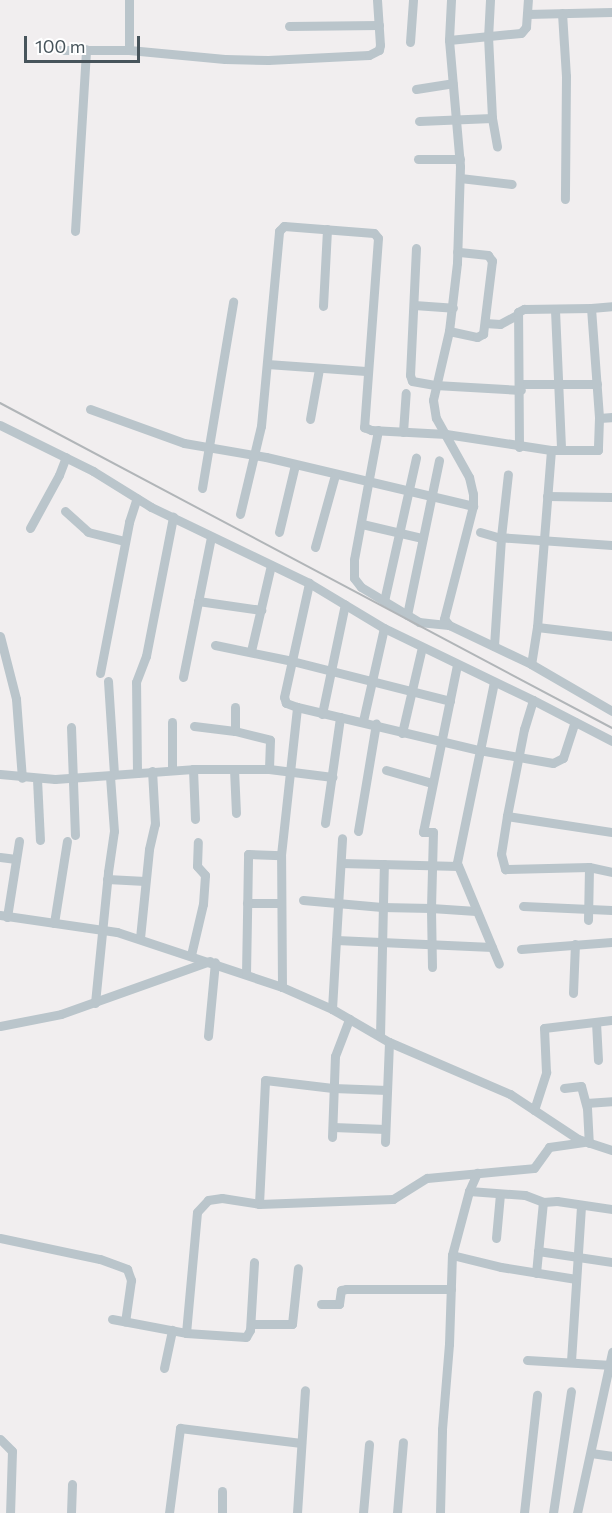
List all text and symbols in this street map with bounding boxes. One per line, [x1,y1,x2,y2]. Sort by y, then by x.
scale bar [27,24,142,62]
text: 100 m [35,35,85,57]

